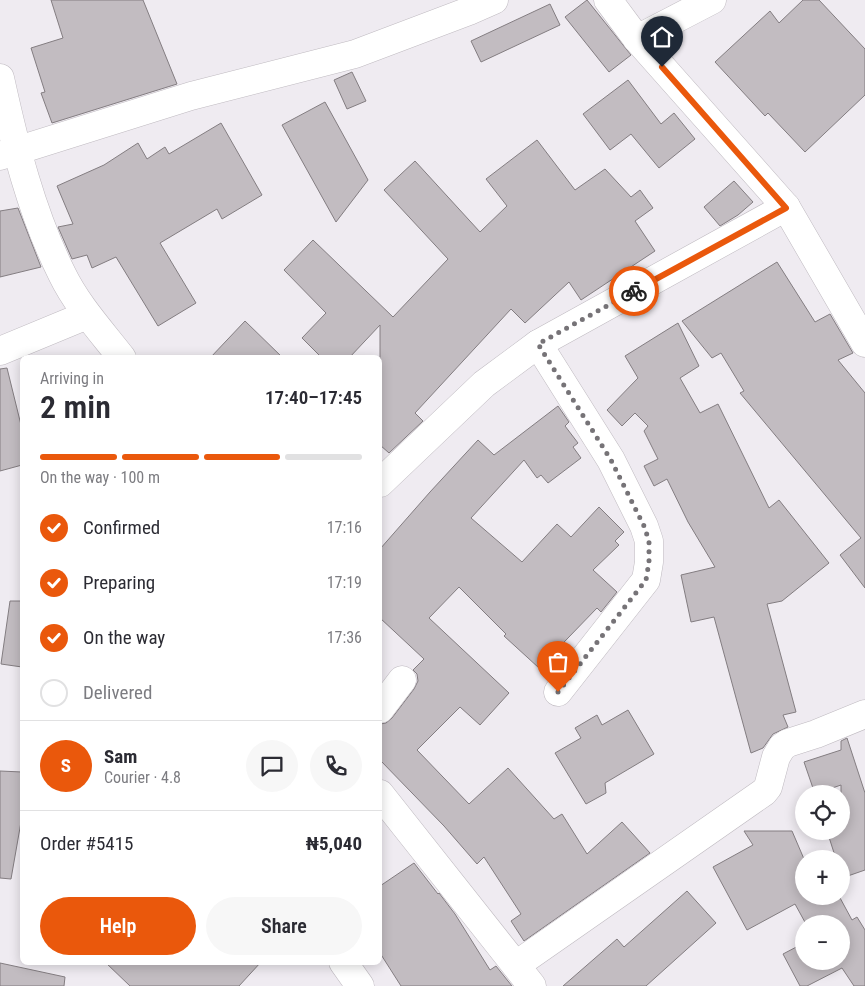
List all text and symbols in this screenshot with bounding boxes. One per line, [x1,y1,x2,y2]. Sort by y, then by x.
pin [641,16,683,67]
icon: home [648,23,676,51]
courier [609,266,659,316]
icon: bike [620,277,648,305]
text: Arriving in [40,369,104,388]
text: 17:40–17:45 [265,386,362,409]
text: 2 min [40,388,111,426]
text: On the way · 100 m [40,468,160,487]
icon: check [40,514,68,542]
text: Confirmed [83,516,160,539]
text: 17:16 [327,518,362,537]
icon: check [40,569,68,597]
text: Preparing [83,571,155,594]
text: 17:19 [327,573,362,592]
icon: check [40,624,68,652]
text: On the way [83,626,165,649]
text: 17:36 [327,628,362,647]
pin [537,641,579,692]
icon: bag [544,648,572,676]
text: Delivered [83,681,152,704]
button: chat [246,740,298,792]
button: phone [310,740,362,792]
text: Sam [104,745,137,768]
text: S [61,754,71,777]
text: Courier · 4.8 [104,768,181,787]
map controls [795,785,850,970]
button: locate [795,785,850,840]
text: Order #5415 [40,832,133,855]
text: ₦5,040 [305,832,362,855]
button: + [795,850,850,905]
button: Help [40,897,196,955]
button: Share [206,897,362,955]
button: − [795,915,850,970]

